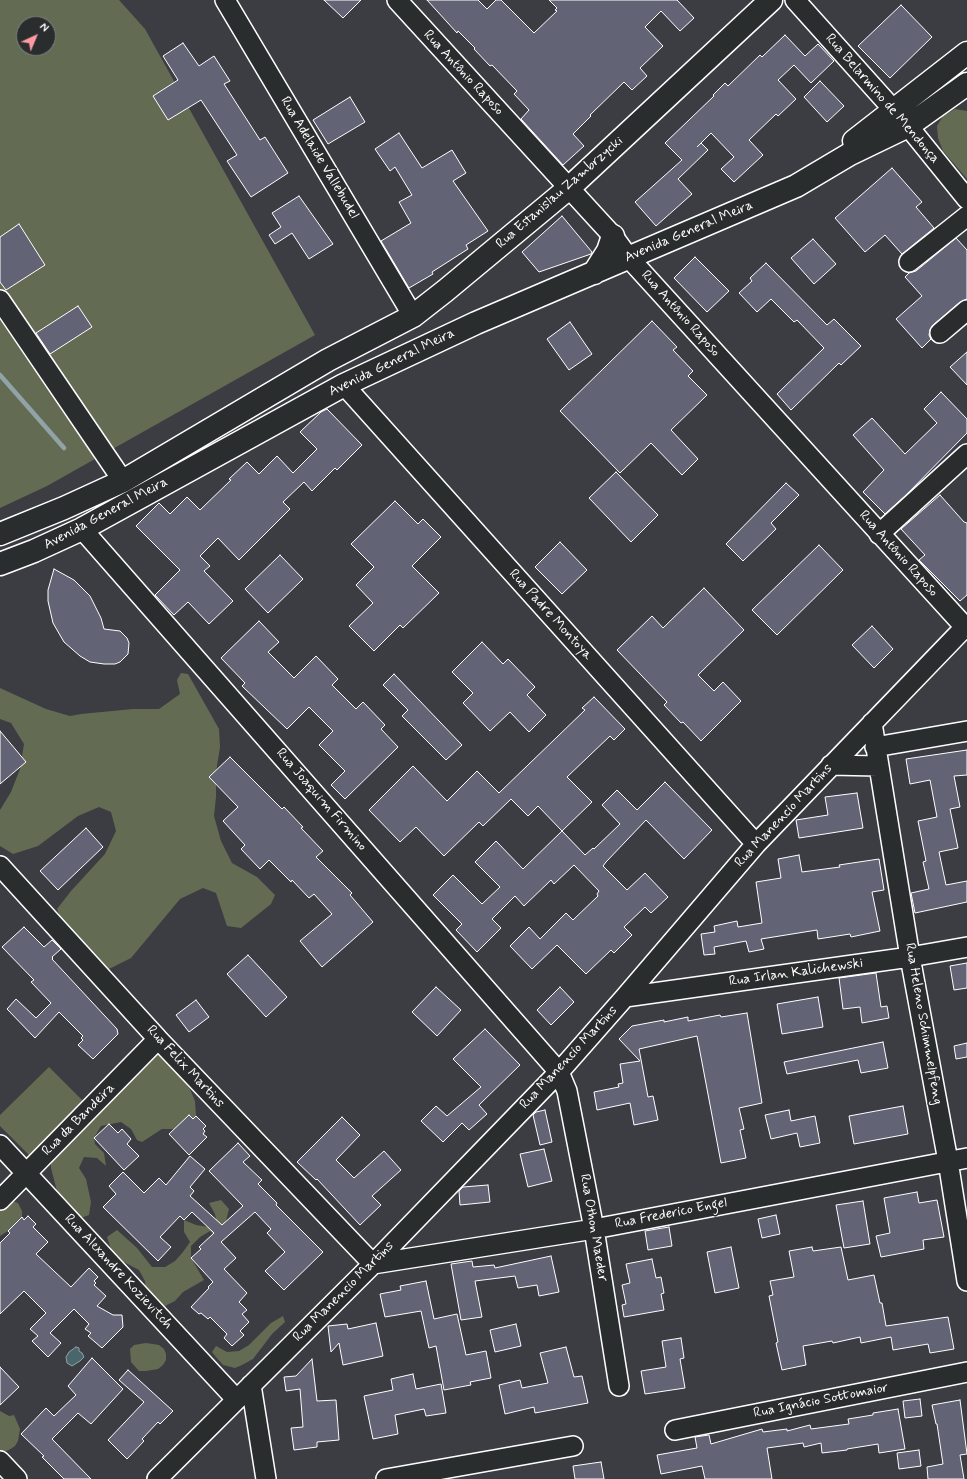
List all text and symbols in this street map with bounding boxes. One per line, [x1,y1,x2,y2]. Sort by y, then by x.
north arrow [16,16,56,56]
text: N [36,21,51,36]
street label: Rua Antônio Raposo [419,27,507,119]
street label: Rua Belarmino de Mendonça [821,31,943,167]
street label: Rua Adelaide Vallebudel [276,94,362,222]
street label: Rua Estanislau Zambrzycki [493,133,627,253]
street label: Avenida General Meira [622,197,756,267]
street label: Rua Antônio Raposo [637,267,723,361]
street label: Avenida General Meira [326,325,458,401]
street label: Avenida General Meira [41,474,171,554]
street label: Rua Antônio Raposo [855,507,941,601]
street label: Rua Padre Montoya [505,566,595,664]
street label: Rua Joaquim Firmino [272,745,370,855]
street label: Rua Manencio Martins [732,761,836,871]
street label: Rua Heleno Schimmelpfeng [900,942,946,1106]
street label: Rua Irlan Kalichewski [728,955,864,991]
street label: Rua Manencio Martins [517,1003,621,1113]
street label: Rua Felix Martins [142,1022,228,1112]
street label: Rua da Bandeira [39,1080,119,1160]
street label: Rua Othon Maeder [575,1173,611,1283]
street label: Rua Frederico Engel [614,1195,728,1233]
street label: Rua Alexandre Kozievitch [60,1211,176,1333]
street label: Rua Manencio Martins [290,1238,398,1346]
street label: Rua Ignácio Sottomaior [752,1380,890,1422]

